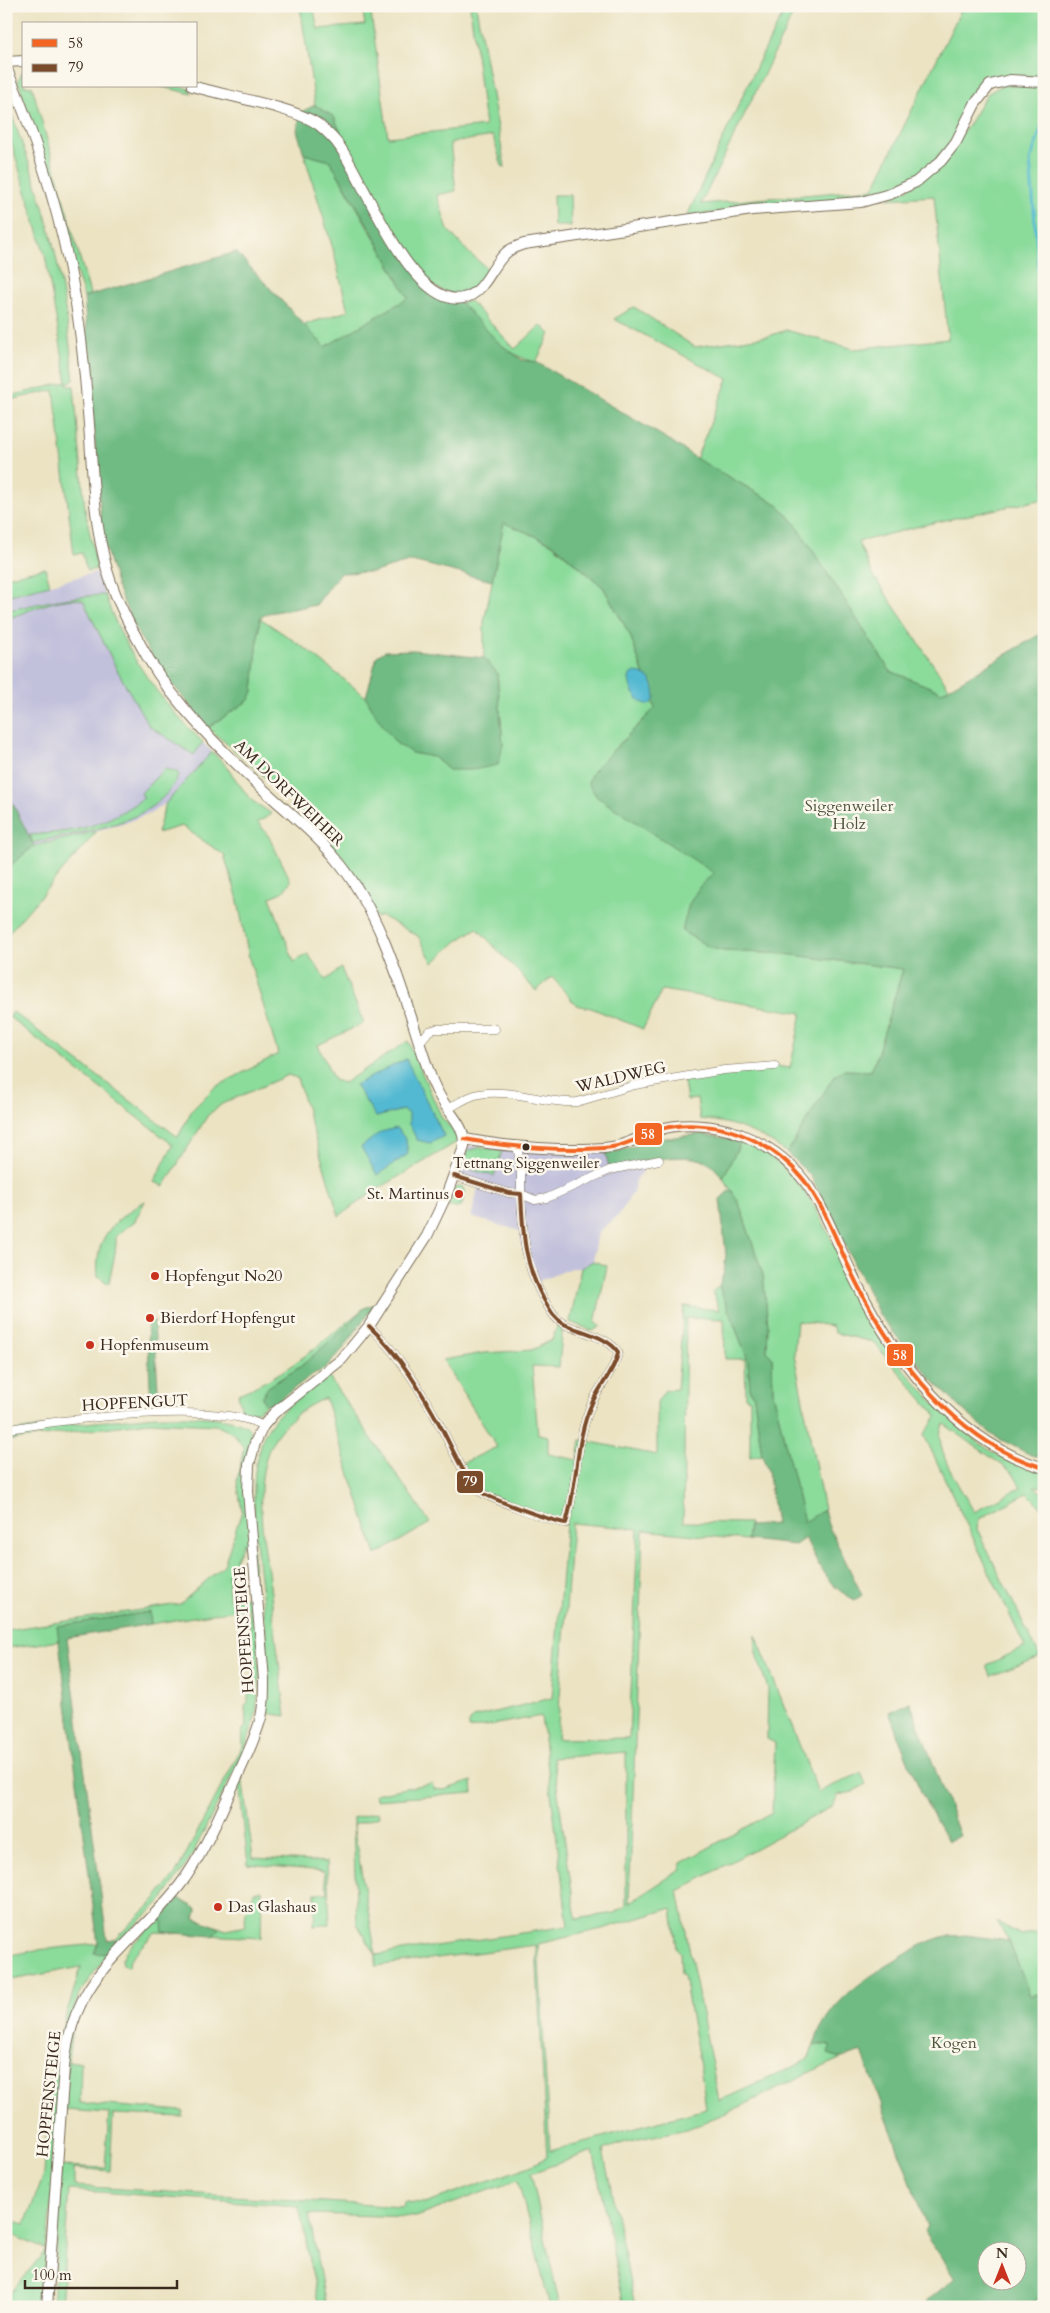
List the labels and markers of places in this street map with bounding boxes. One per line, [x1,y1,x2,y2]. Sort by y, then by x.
marker: Tettnang Siggenweiler [521,1142,531,1152]
place label: Tettnang Siggenweiler [453,1153,600,1173]
place label: St. Martinus [367,1183,449,1205]
marker: St. Martinus [453,1188,465,1200]
place label: Hopfengut No20 [165,1265,283,1287]
marker: Hopfengut No20 [149,1270,161,1282]
place label: Bierdorf Hopfengut [160,1307,295,1329]
marker: Bierdorf Hopfengut [144,1312,156,1324]
place label: Hopfenmuseum [100,1334,209,1356]
marker: Hopfenmuseum [84,1339,96,1351]
place label: Das Glashaus [228,1896,316,1918]
marker: Das Glashaus [212,1901,224,1913]

